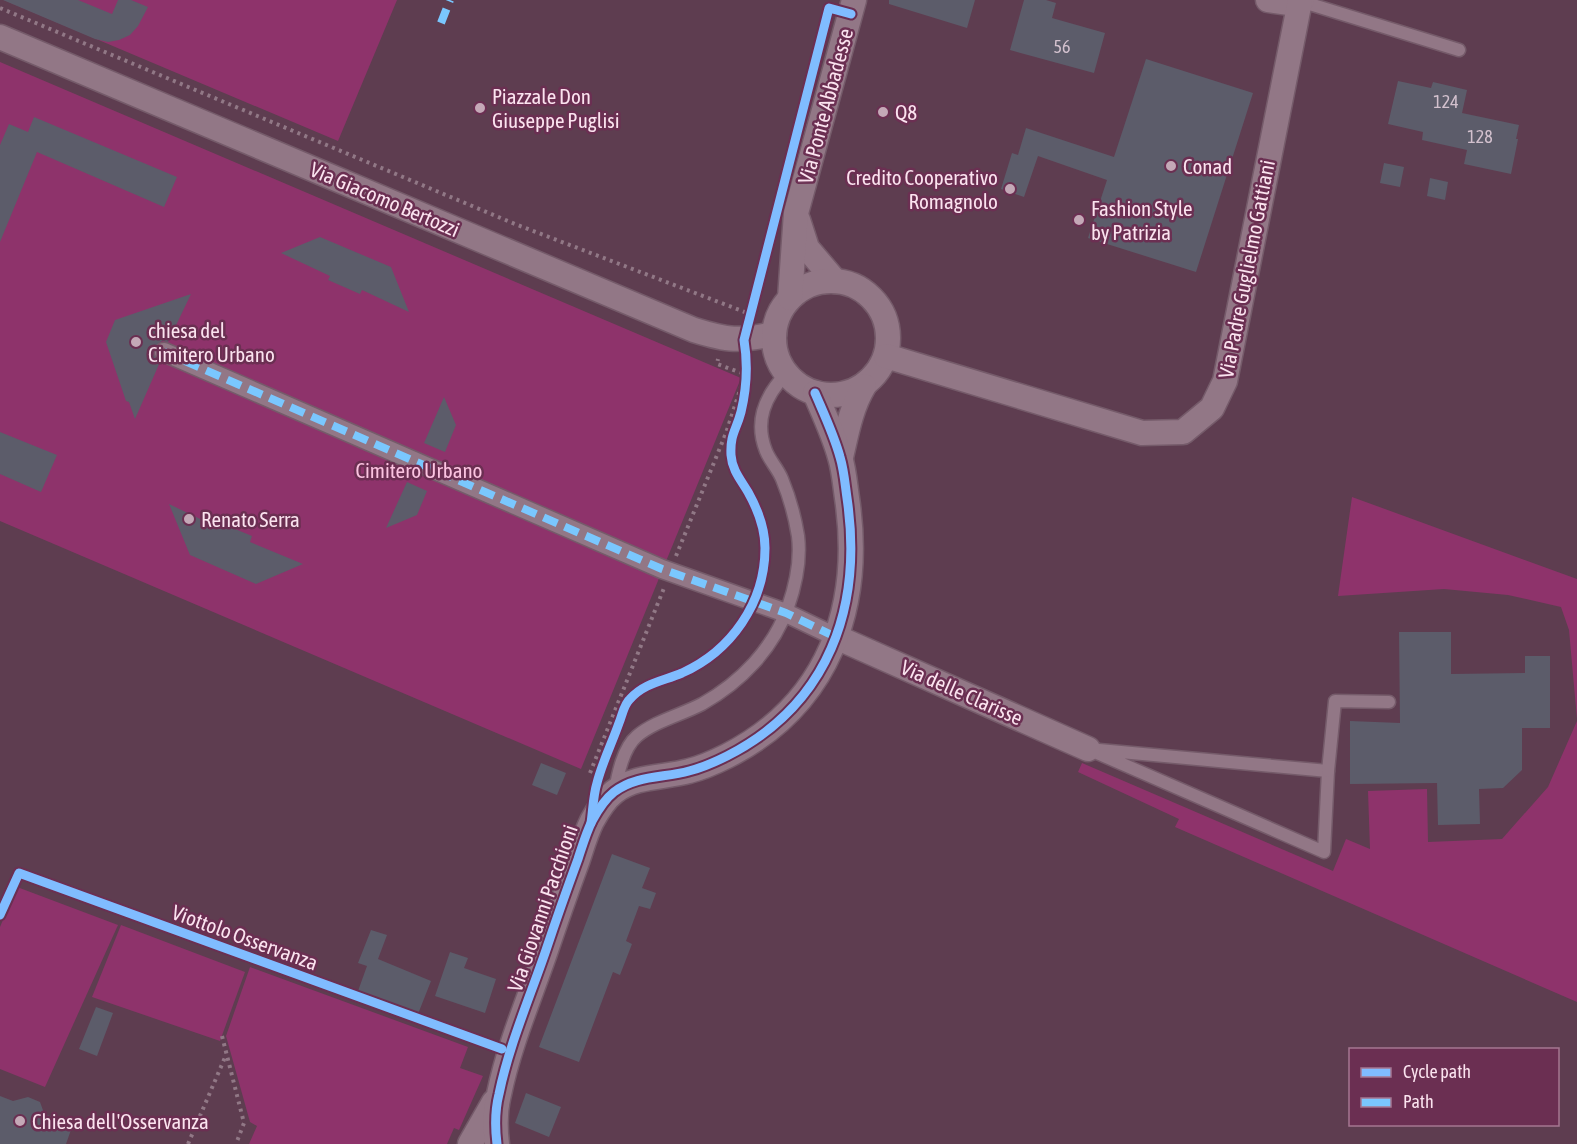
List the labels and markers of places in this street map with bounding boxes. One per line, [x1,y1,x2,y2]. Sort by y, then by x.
place label: Piazzale Don Giuseppe Puglisi [492,84,619,132]
place label: Q8 [895,100,917,124]
marker: Piazzale Don Giuseppe Puglisi [473,101,487,115]
marker: Q8 [876,105,890,119]
place label: Conad [1183,154,1232,178]
marker: Conad [1164,159,1178,173]
place label: Credito Cooperativo Romagnolo [846,165,998,213]
marker: Credito Cooperativo Romagnolo [1003,182,1017,196]
place label: Fashion Style by Patrizia [1091,196,1193,244]
marker: Fashion Style by Patrizia [1072,213,1086,227]
place label: chiesa del Cimitero Urbano [148,318,275,366]
marker: chiesa del Cimitero Urbano [129,335,143,349]
place label: Renato Serra [201,507,300,531]
marker: Renato Serra [182,512,196,526]
place label: Chiesa dell'Osservanza [32,1109,209,1133]
marker: Chiesa dell'Osservanza [13,1114,27,1128]

